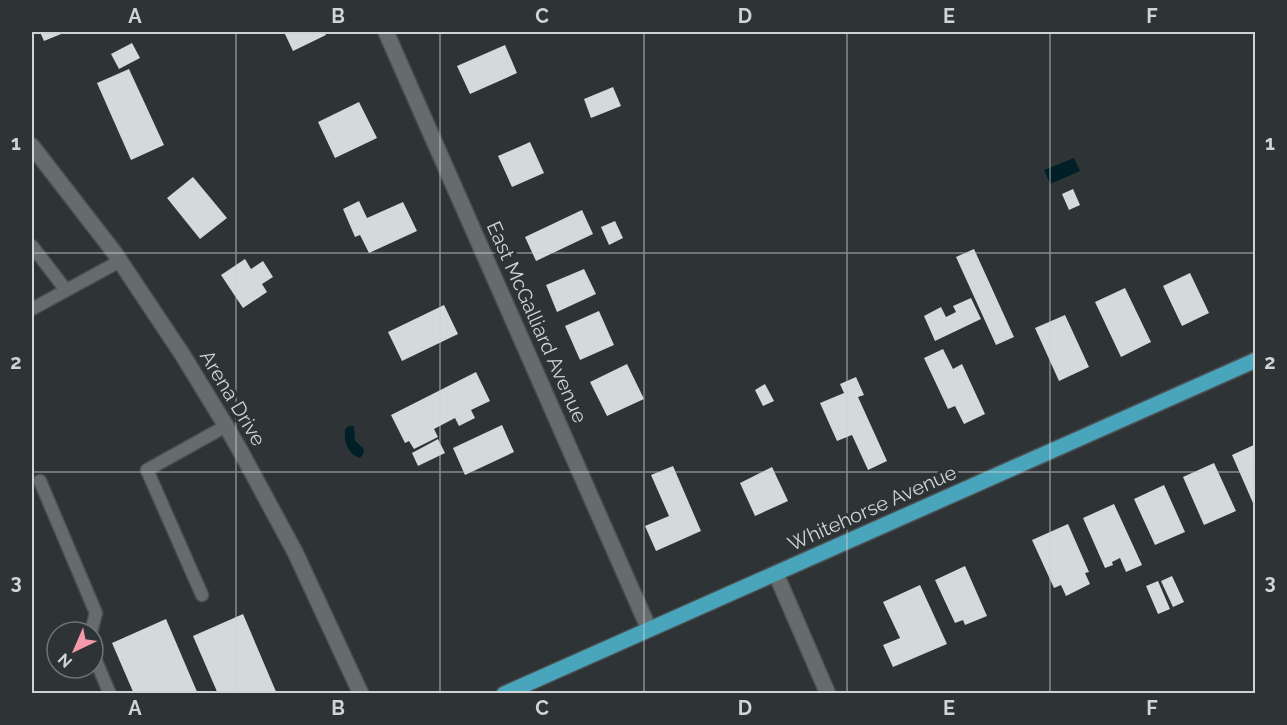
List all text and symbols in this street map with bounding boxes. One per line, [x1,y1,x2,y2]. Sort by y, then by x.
text: A [128,4,142,28]
text: B [331,4,345,28]
text: C [535,4,549,28]
text: D [738,4,752,28]
text: E [943,4,955,28]
text: F [1146,4,1158,28]
text: 1 [11,131,21,155]
text: 1 [1265,131,1275,155]
street label: East McGalliard Avenue [482,218,592,427]
street label: Arena Drive [195,346,271,450]
text: 2 [10,350,22,374]
text: 2 [1264,350,1276,374]
street label: Whitehorse Avenue [784,460,960,556]
text: 3 [10,570,22,594]
text: 3 [1264,570,1276,594]
north arrow [45,620,105,680]
text: N [54,649,76,672]
text: A [128,696,142,720]
text: B [331,696,345,720]
text: C [535,696,549,720]
text: D [738,696,752,720]
text: E [943,696,955,720]
text: F [1146,696,1158,720]

